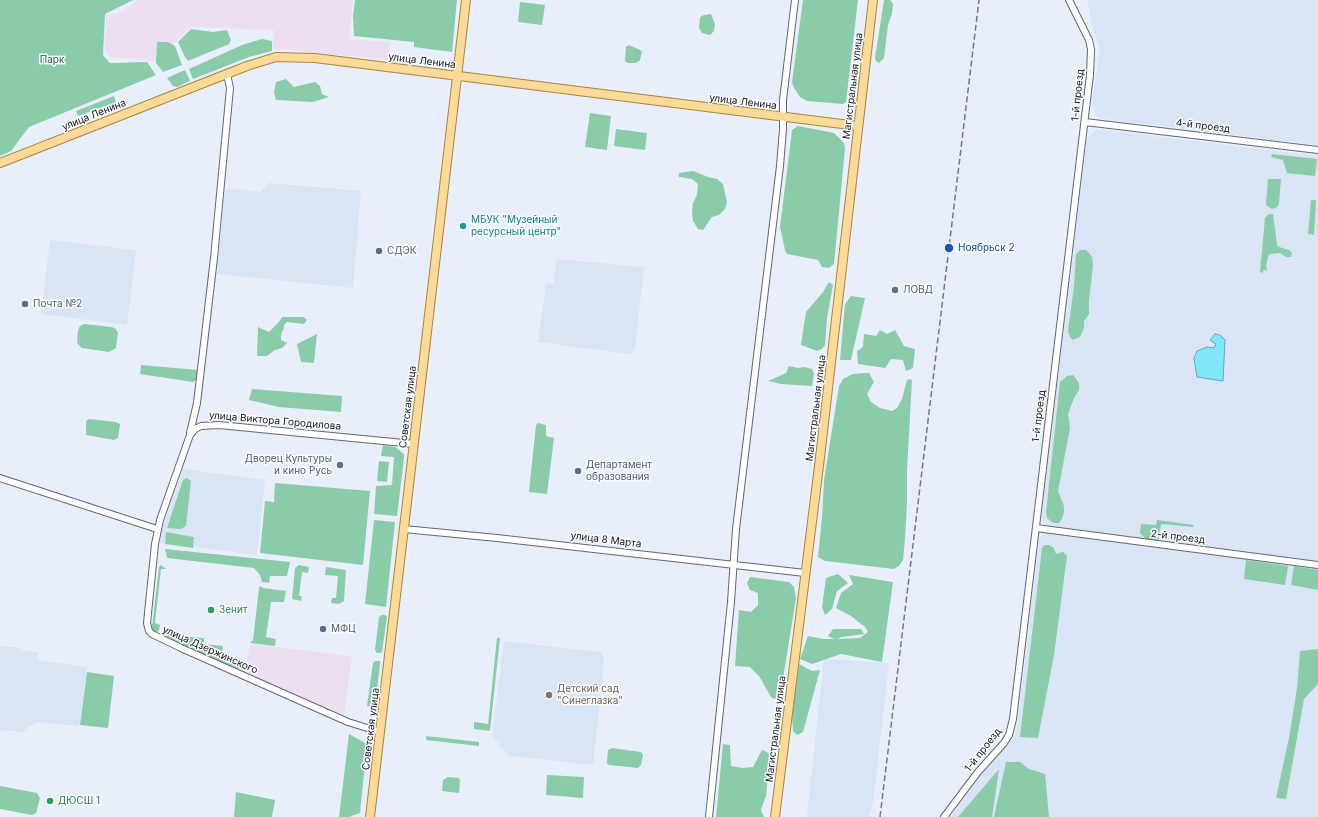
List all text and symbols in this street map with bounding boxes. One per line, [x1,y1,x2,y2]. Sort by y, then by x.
street label: Магистральная улица [841,32,865,140]
street label: улица Ленина [388,51,456,71]
park label: Парк [40,54,64,66]
street label: 1-й проезд [1069,68,1087,122]
street label: улица Ленина [709,92,777,112]
street label: улица Ленина [60,97,128,133]
street label: 4-й проезд [1175,117,1231,135]
place label: МБУК "Музейный ресурсный центр" [471,214,561,238]
marker: МБУК "Музейный ресурсный центр" [458,221,468,231]
marker: Ноябрьск 2 [943,242,955,254]
place label: Ноябрьск 2 [958,242,1015,254]
place label: СДЭК [387,245,417,257]
marker: СДЭК [374,246,384,256]
place label: ЛОВД [903,284,933,296]
marker: ЛОВД [890,285,900,295]
place label: Почта №2 [33,298,82,310]
marker: Почта №2 [20,299,30,309]
street label: Магистральная улица [804,354,828,462]
street label: Советская улица [397,365,419,449]
street label: 1-й проезд [1030,389,1048,443]
street label: улица Виктора Городилова [208,409,342,433]
place label: Дворец Культуры и кино Русь [245,453,332,476]
place label: Департамент образования [586,459,652,482]
marker: Дворец Культуры и кино Русь [335,460,345,470]
marker: Департамент образования [573,466,583,476]
street label: 2-й проезд [1150,528,1206,546]
street label: улица 8 Марта [570,530,642,550]
place label: Зенит [219,604,247,616]
marker: Зенит [206,605,216,615]
place label: МФЦ [331,623,356,635]
street label: улица Дзержинского [160,624,260,676]
marker: МФЦ [318,624,328,634]
street label: Магистральная улица [764,675,788,783]
place label: Детский сад "Синеглазка" [557,683,623,706]
street label: Советская улица [360,687,382,771]
marker: Детский сад "Синеглазка" [544,690,554,700]
street label: 1-й проезд [962,726,1004,774]
place label: ДЮСШ 1 [58,795,100,807]
marker: ДЮСШ 1 [45,796,55,806]

